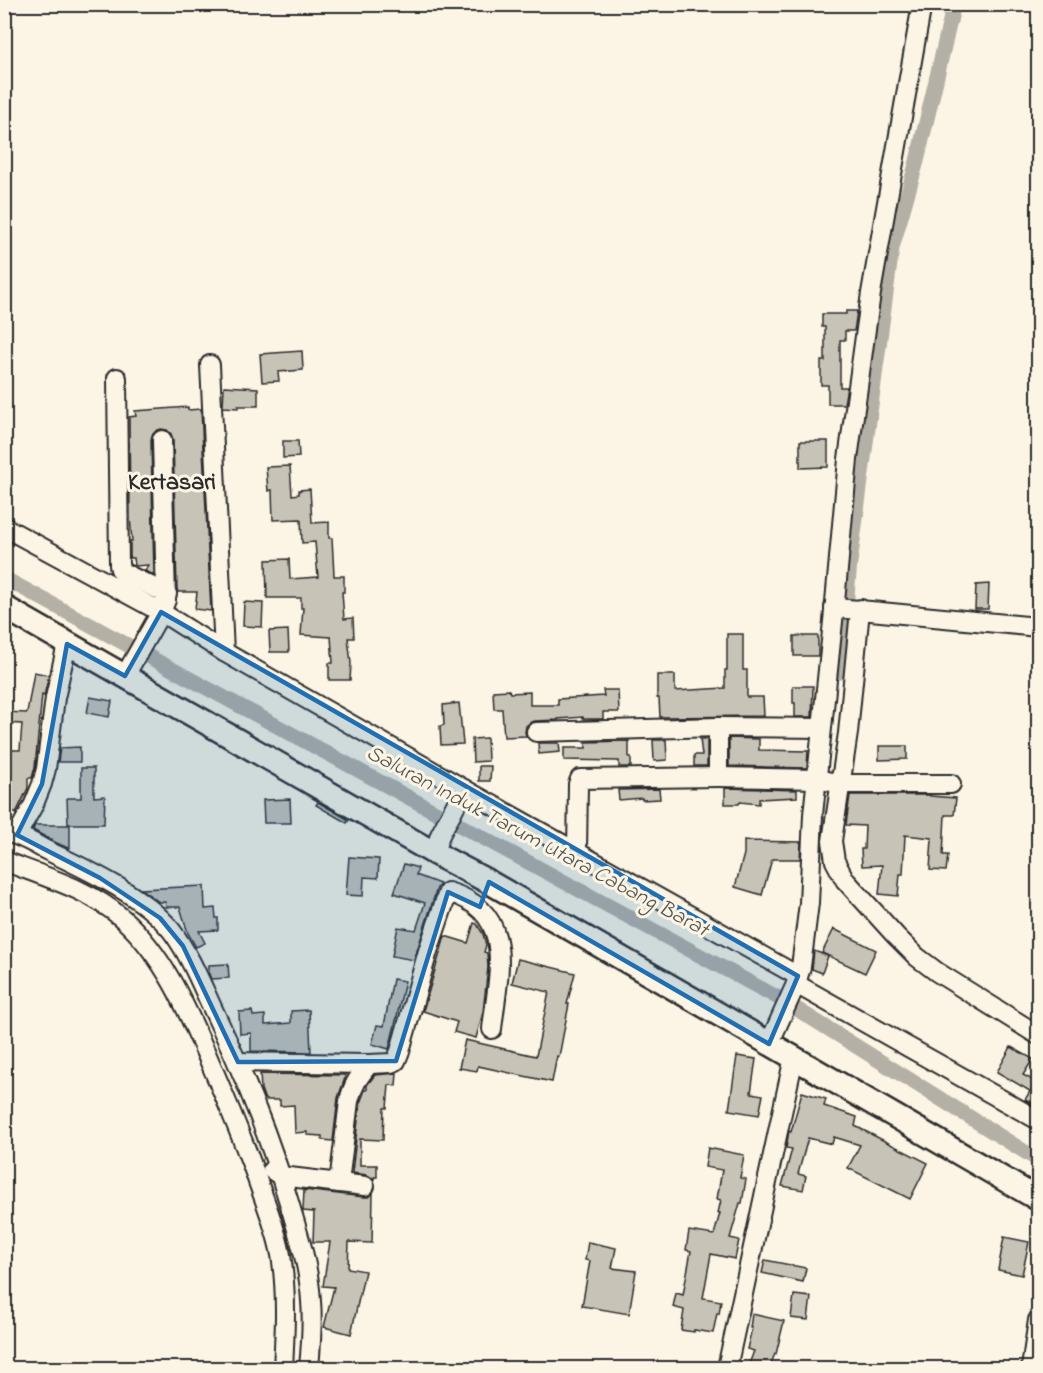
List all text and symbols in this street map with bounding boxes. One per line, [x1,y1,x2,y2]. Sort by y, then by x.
district label: Kertasari [128,466,216,501]
water label: Saluran Induk Tarum Utara Cabang Barat [360,738,716,947]

